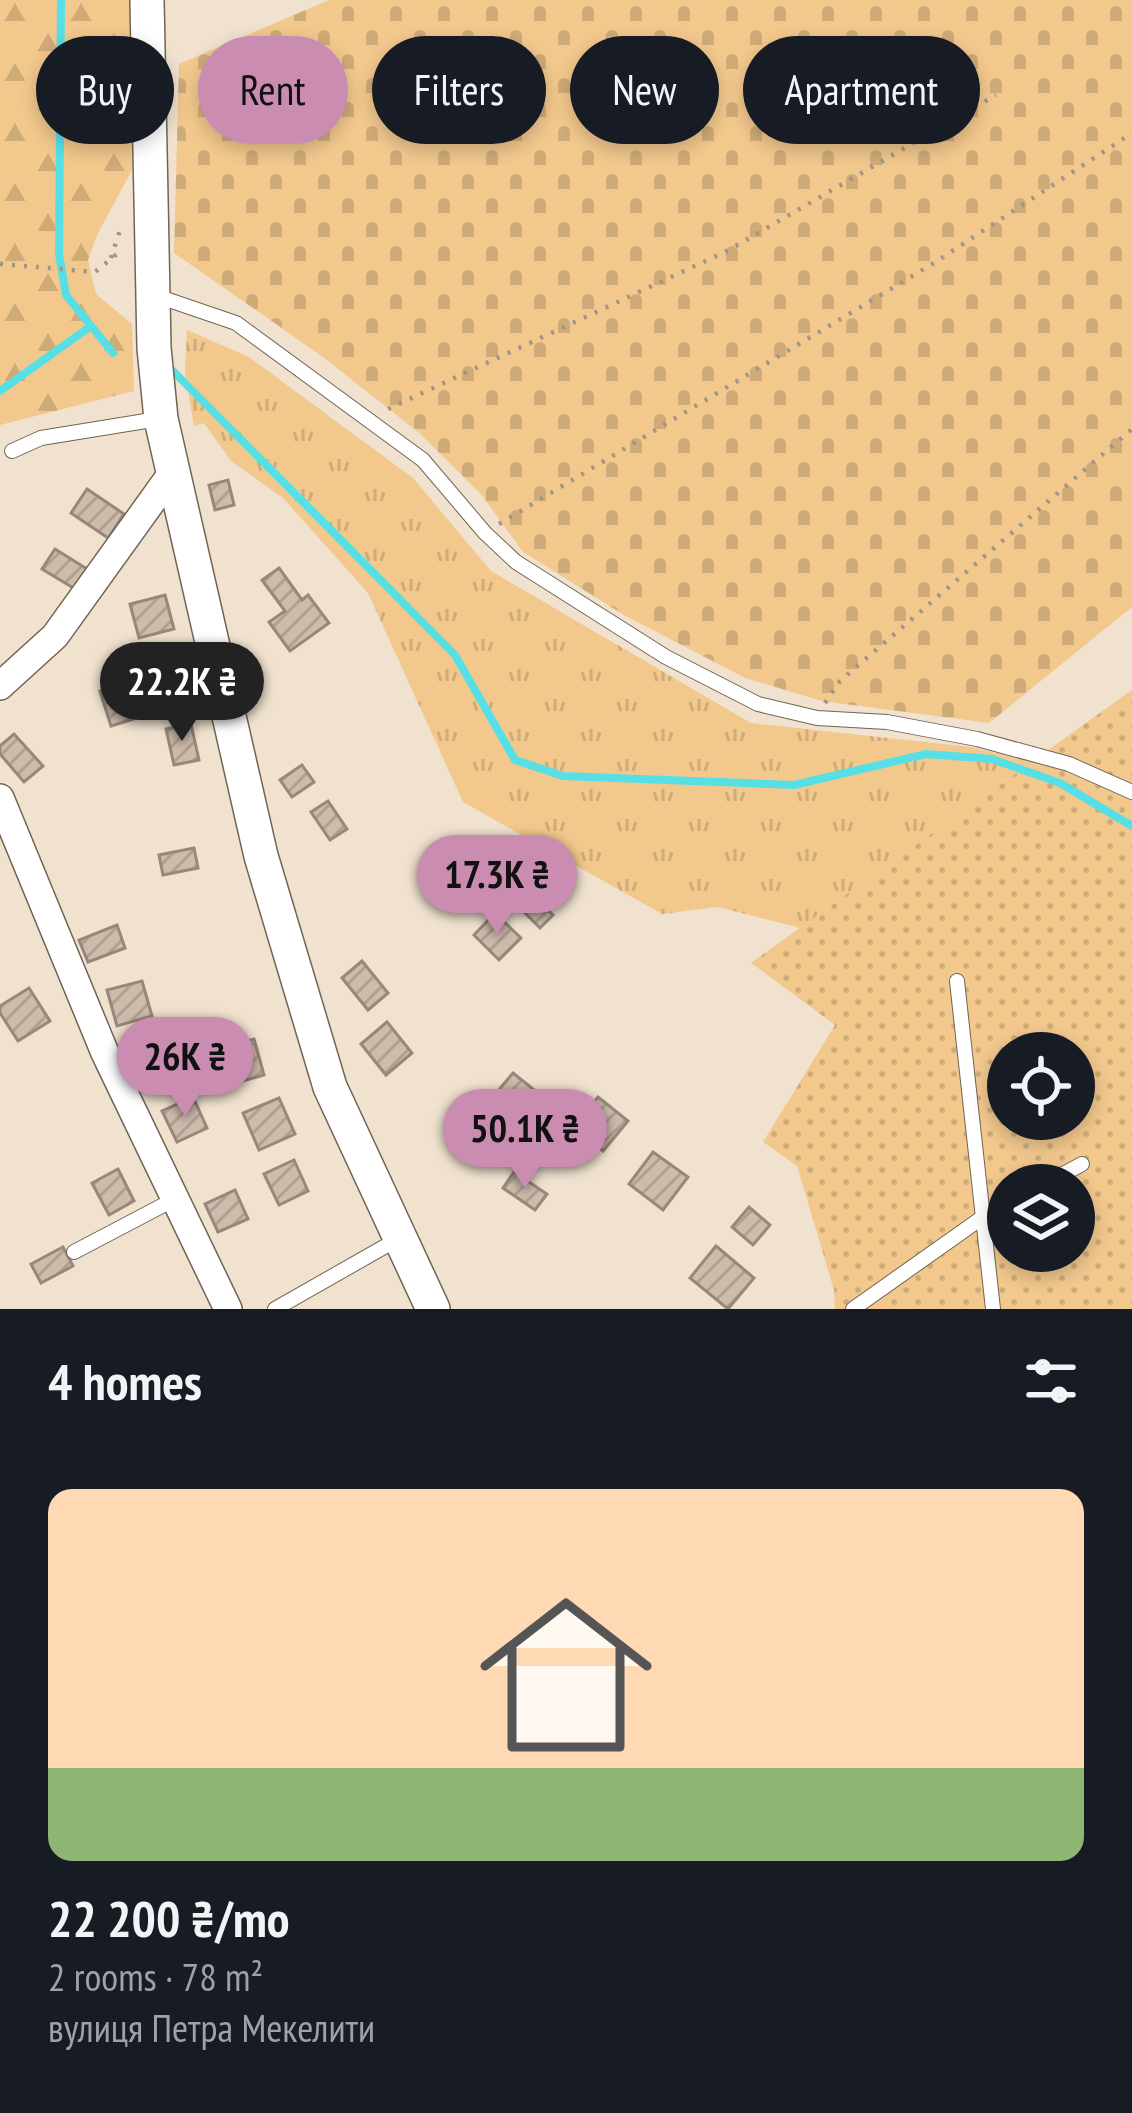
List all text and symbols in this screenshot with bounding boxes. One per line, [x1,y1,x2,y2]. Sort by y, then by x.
chip: Buy [36,36,174,144]
chip: Rent [198,36,348,144]
chip: Filters [372,36,546,144]
chip: New [570,36,719,144]
chip: Apartment [743,36,980,144]
pin: 22.2K ₴ [71,642,293,744]
text: 22.2K ₴ [127,655,237,706]
pin: 17.3K ₴ [386,835,608,937]
text: 17.3K ₴ [444,848,550,899]
pin: 26K ₴ [101,1017,269,1119]
text: 26K ₴ [143,1030,227,1081]
map controls [987,1032,1095,1272]
button: locate [987,1032,1095,1140]
pin: 50.1K ₴ [414,1089,636,1191]
text: 50.1K ₴ [470,1102,580,1153]
button: layers [987,1164,1095,1272]
text: 4 homes [48,1348,202,1414]
icon: filters [1018,1348,1084,1414]
icon: home [458,1567,674,1783]
text: 22 200 ₴/mo [48,1885,290,1951]
text: 2 rooms · 78 m² [48,1951,263,2002]
text: вулиця Петра Мекелити [48,2002,375,2053]

